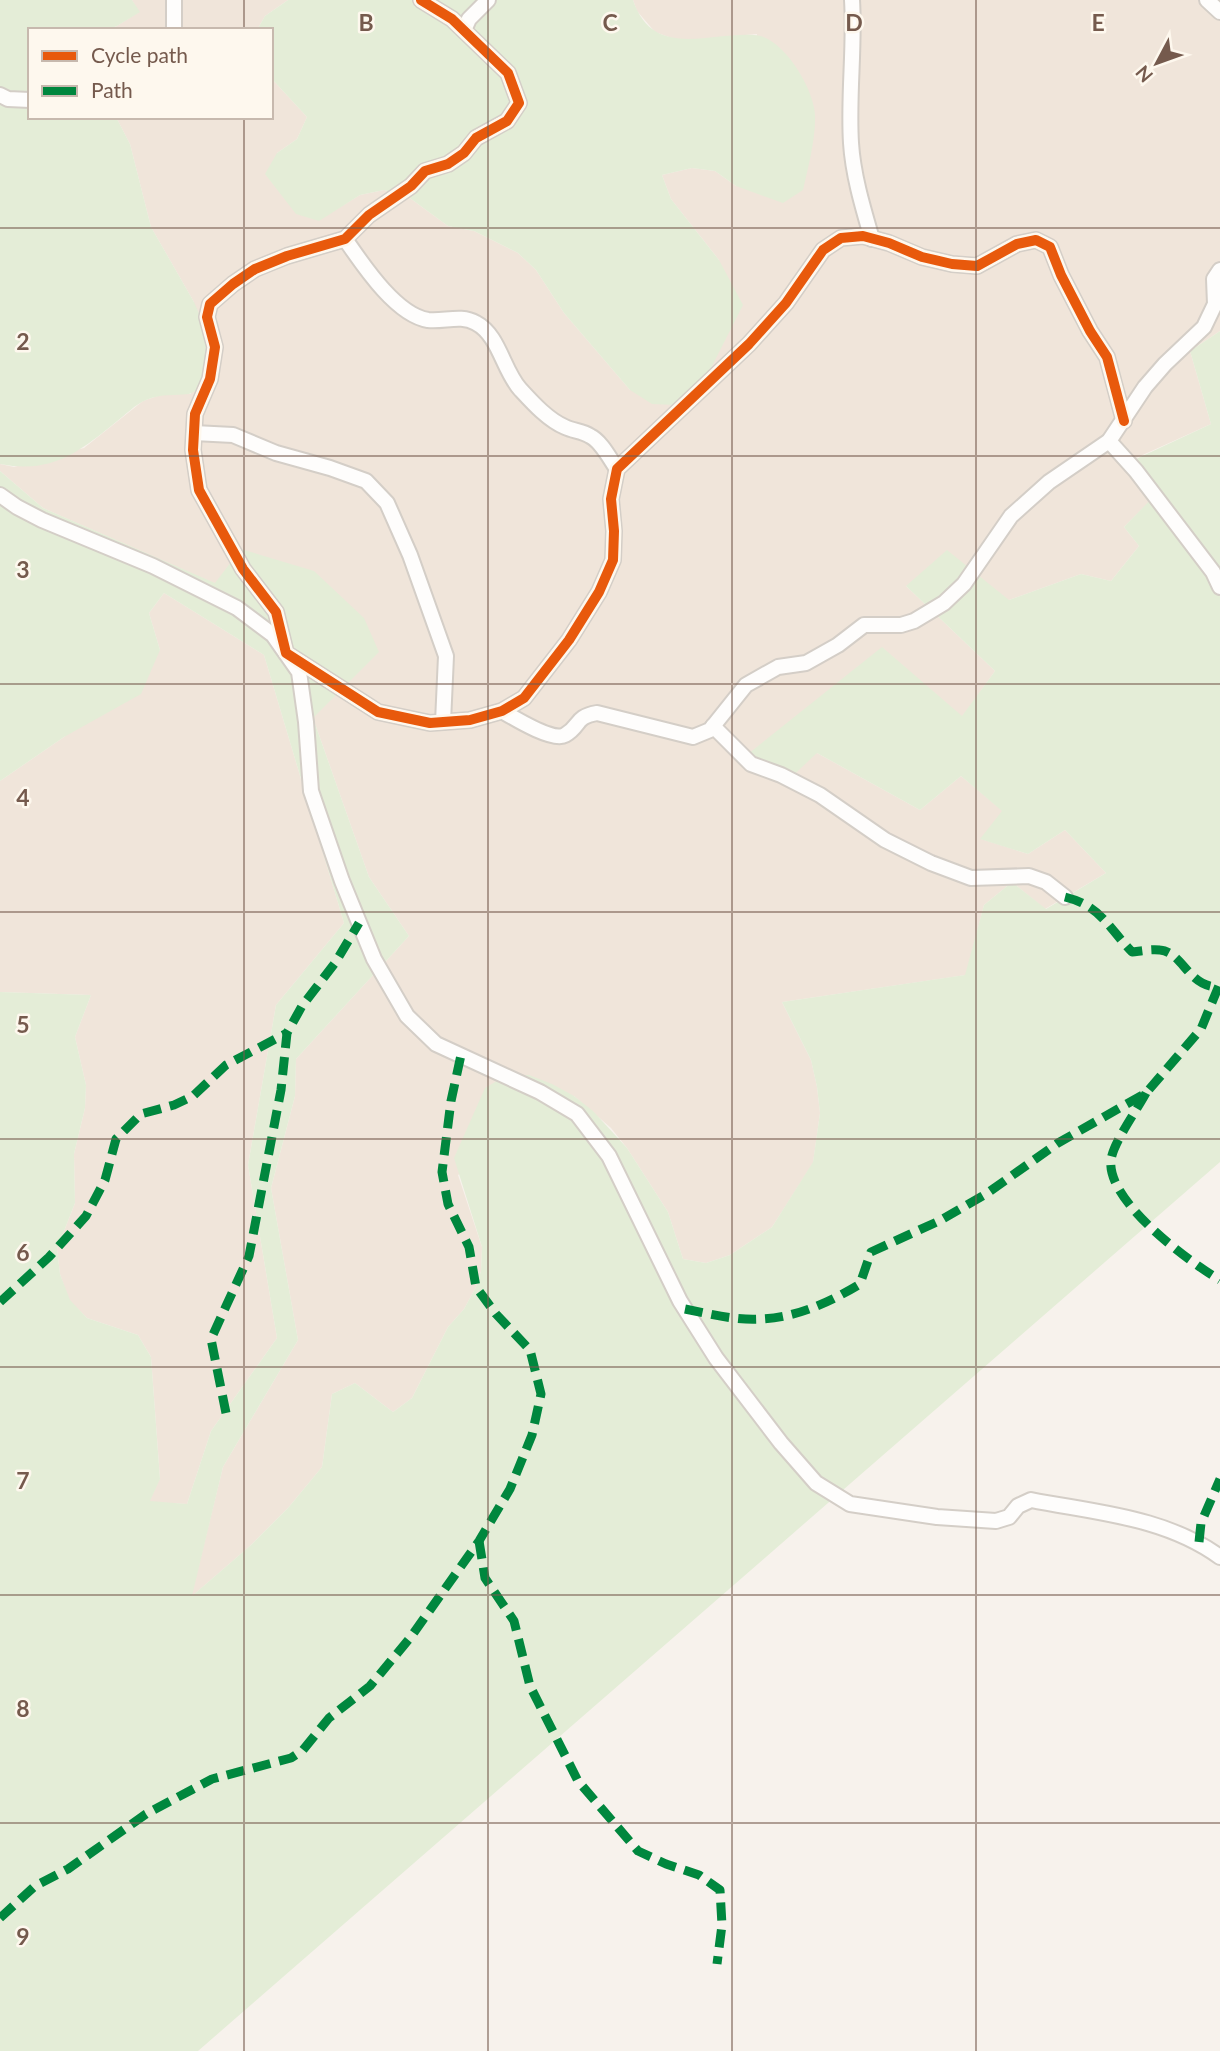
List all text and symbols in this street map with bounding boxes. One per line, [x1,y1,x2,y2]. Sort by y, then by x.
text: B [358,8,374,36]
text: C [602,8,618,36]
text: D [845,8,863,36]
text: E [1091,8,1105,36]
legend [28,28,273,119]
north arrow [1122,28,1192,98]
text: Cycle path [91,42,188,67]
text: N [1130,61,1157,88]
text: Path [91,77,133,102]
text: 2 [16,327,30,355]
text: 3 [16,555,30,583]
text: 4 [16,783,30,811]
text: 5 [16,1010,30,1038]
text: 6 [16,1238,30,1266]
text: 7 [16,1466,30,1494]
text: 8 [16,1694,30,1722]
text: 9 [16,1922,30,1950]

